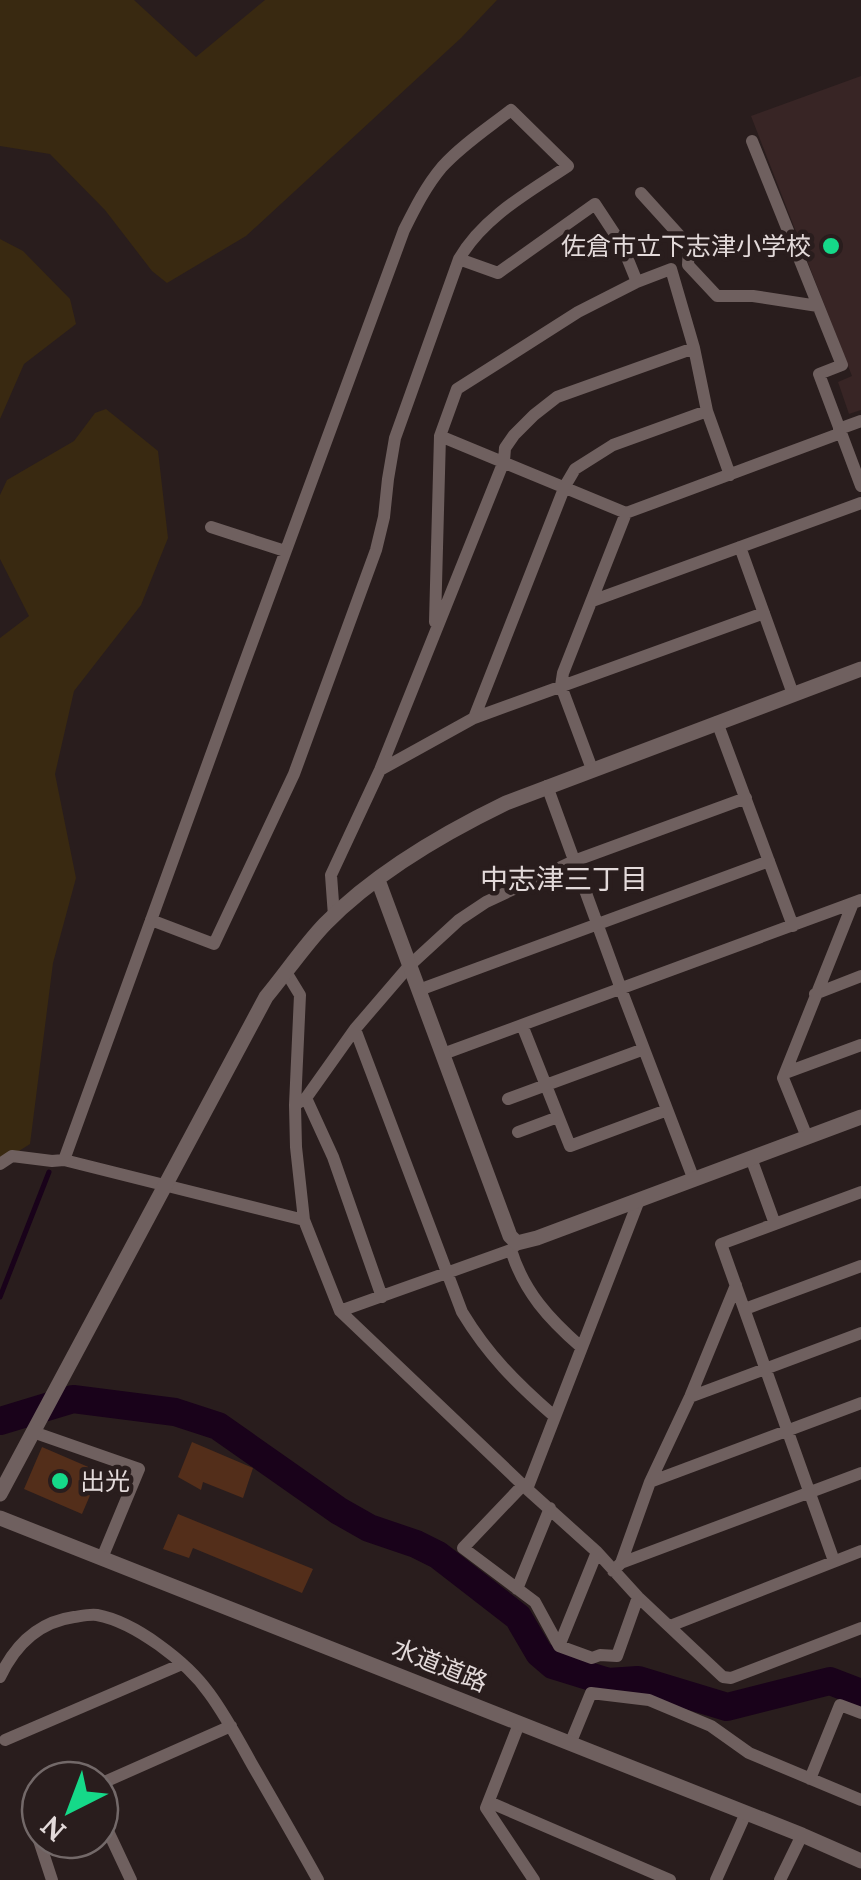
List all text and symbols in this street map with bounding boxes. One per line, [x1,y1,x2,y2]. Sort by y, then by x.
place label: 佐倉市立下志津小学校 [561,230,811,262]
marker: 佐倉市立下志津小学校 [820,235,842,257]
district label: 中志津三丁目 [480,861,648,897]
place label: 出光 [80,1465,130,1497]
marker: 出光 [49,1470,71,1492]
street label: 水道道路 [388,1631,492,1699]
north arrow [20,1760,120,1860]
text: N [33,1808,73,1849]

